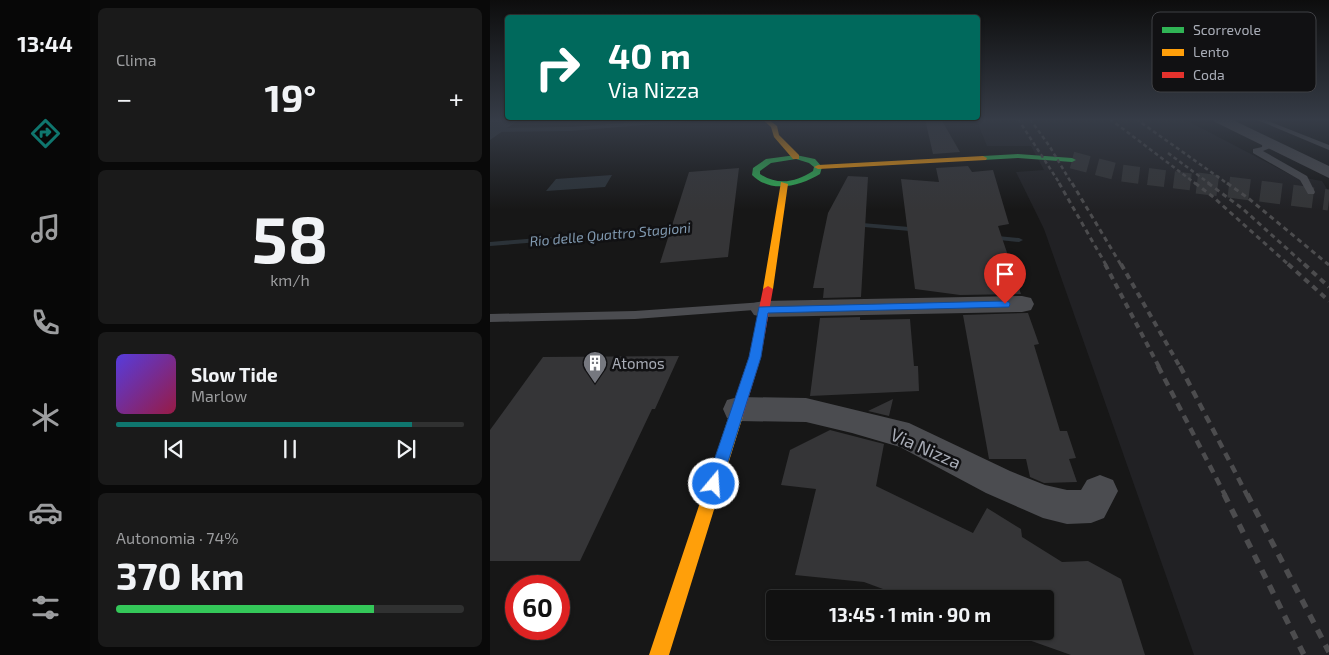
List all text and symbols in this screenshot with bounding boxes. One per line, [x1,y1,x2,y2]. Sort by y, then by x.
legend [1152,12,1316,92]
text: Scorrevole [1193,21,1261,38]
text: 13:44 [17,30,73,56]
text: 40 m [608,34,691,76]
icon: right [525,35,590,100]
text: Lento [1193,43,1229,60]
text: Clima [116,50,157,69]
text: Coda [1193,66,1225,83]
text: 19° [265,74,316,120]
text: Via Nizza [608,76,699,102]
text: − [116,81,132,115]
text: + [449,81,464,115]
icon: directions [28,116,63,151]
text: 58 [252,198,328,276]
icon: music [28,211,63,246]
water label: Rio delle Quattro Stagioni [529,218,692,250]
pin [984,253,1026,304]
icon: arrive [991,260,1019,288]
text: km/h [270,270,310,289]
icon: phone [28,305,63,340]
building icon: Atomos [582,350,608,384]
place label: Atomos [612,354,665,372]
text: Slow Tide [191,363,278,386]
text: Marlow [191,386,247,405]
icon: climate [28,400,63,435]
street label: Via Nizza [887,423,965,473]
icon: previous [160,435,188,463]
icon: pause [276,435,304,463]
icon: next [392,435,420,463]
position arrow [687,457,739,509]
icon: car [28,495,63,530]
text: Autonomia · 74% [116,528,239,547]
text: 370 km [116,552,245,598]
speed limit sign: 60 [505,575,570,640]
icon: filters [28,590,63,625]
text: 13:45 · 1 min · 90 m [829,603,991,626]

